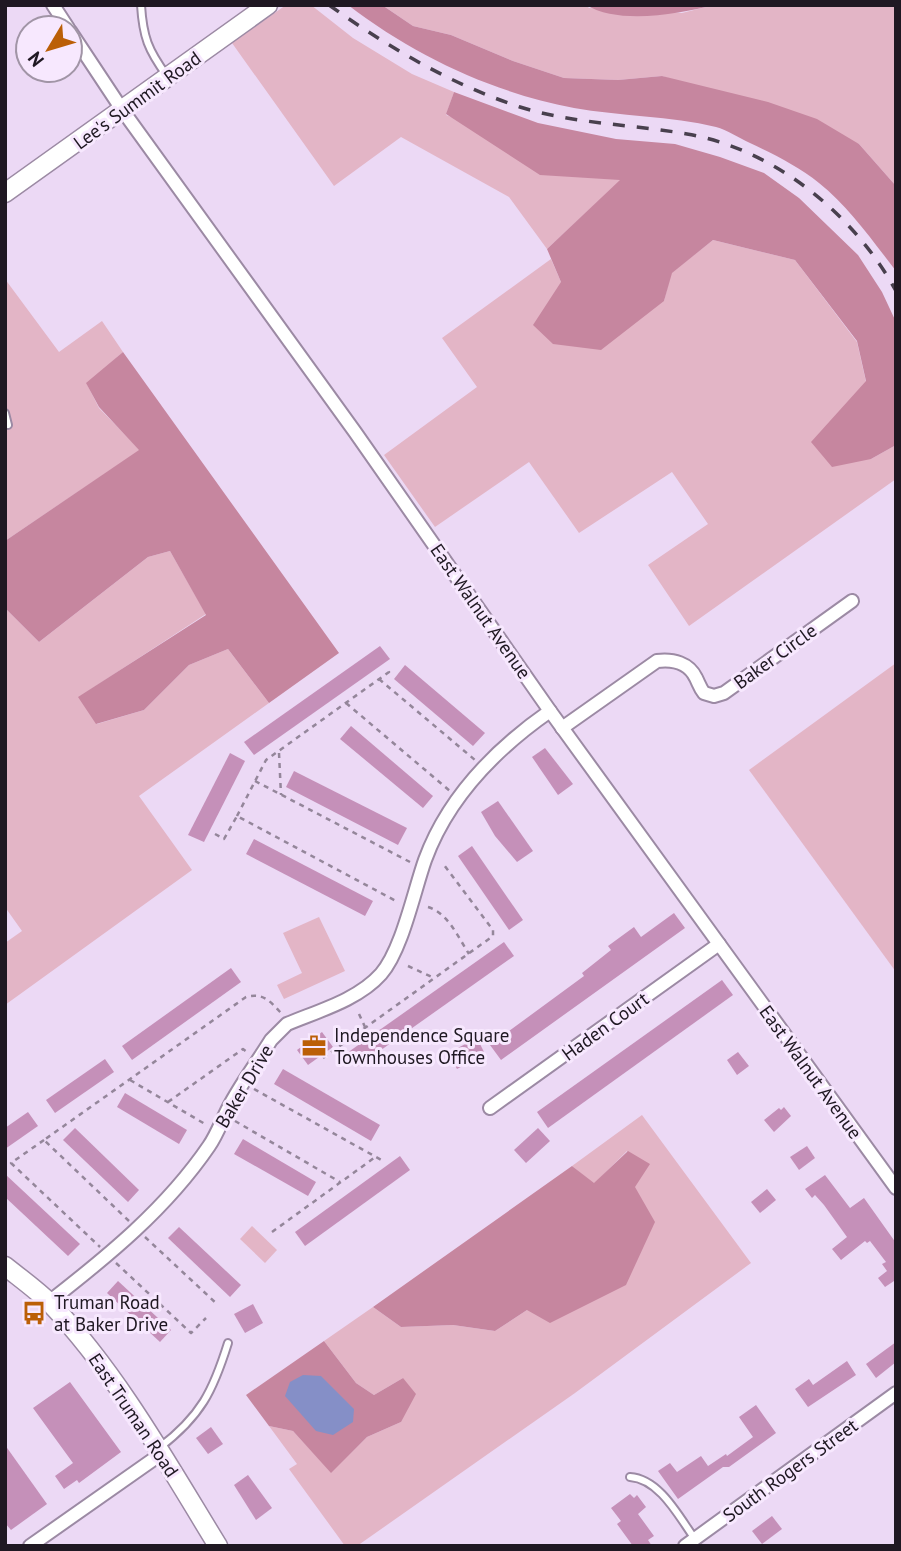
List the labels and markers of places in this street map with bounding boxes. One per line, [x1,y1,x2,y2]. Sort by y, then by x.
place label: Independence Square Townhouses Office [334,1023,509,1069]
office icon: Independence Square Townhouses Office [300,1032,328,1060]
place label: Truman Road at Baker Drive [54,1290,168,1336]
bus stop icon: Truman Road at Baker Drive [20,1299,48,1327]

